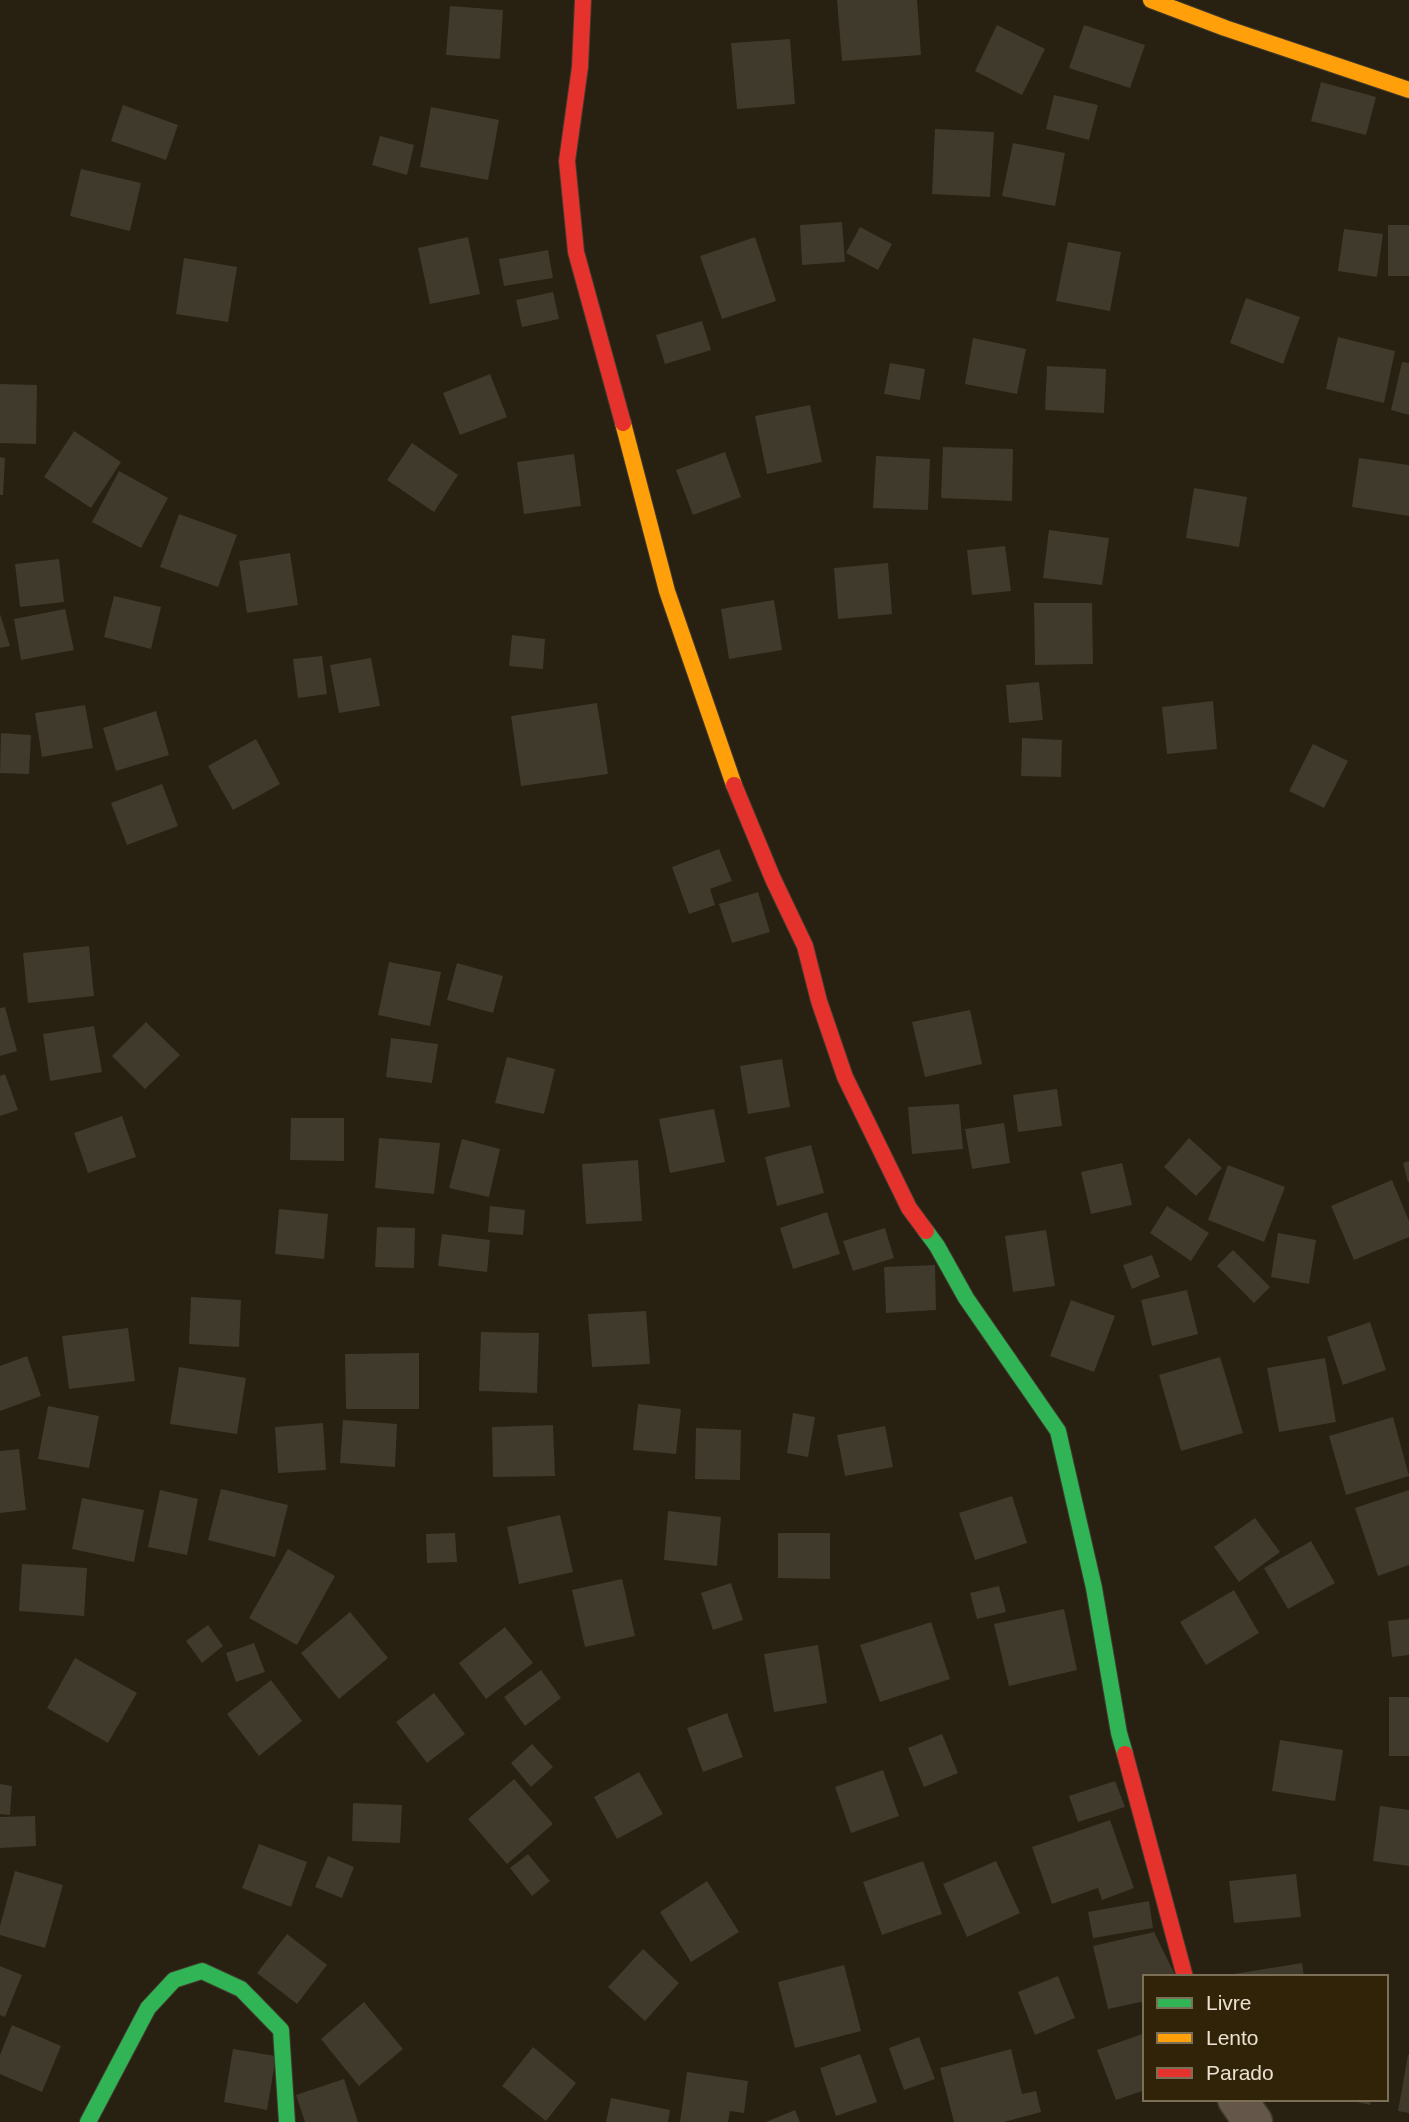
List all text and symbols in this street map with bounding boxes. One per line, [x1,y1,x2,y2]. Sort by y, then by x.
legend [1143,1975,1388,2101]
text: Livre [1206,1991,1252,2014]
text: Lento [1206,2026,1259,2049]
text: Parado [1206,2061,1274,2084]

